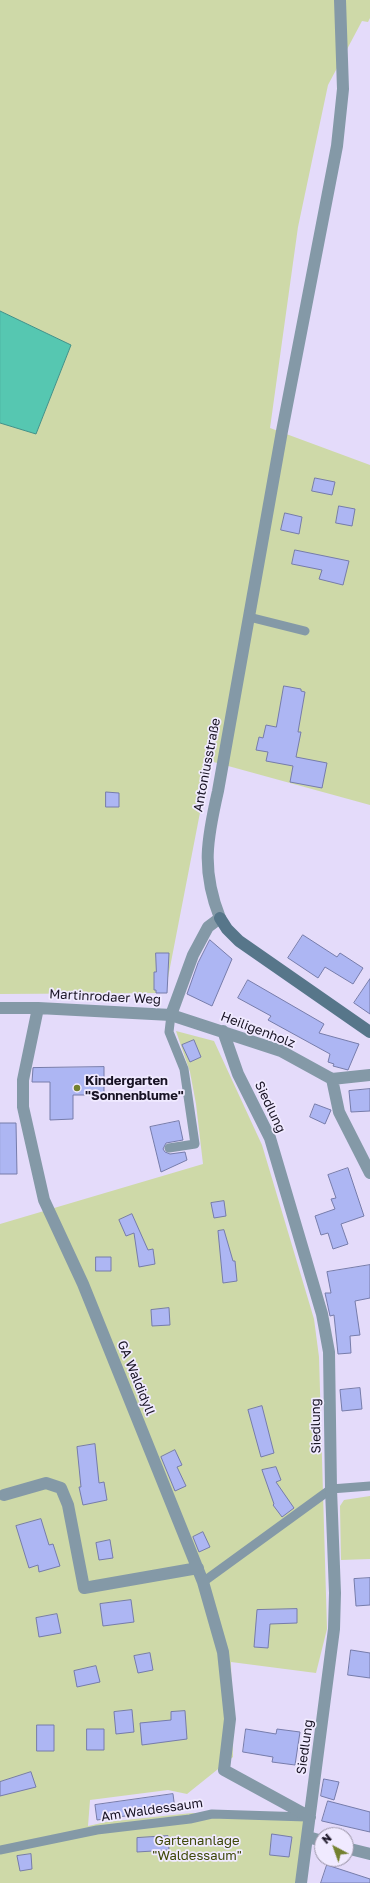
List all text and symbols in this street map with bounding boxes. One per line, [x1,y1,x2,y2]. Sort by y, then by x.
street label: Antoniusstraße [190,717,224,813]
street label: Martinrodaer Weg [49,986,161,1008]
street label: Heiligenholz [218,1009,298,1051]
place label: Kindergarten "Sonnenblume" [85,1073,184,1104]
street label: Siedlung [251,1079,289,1135]
marker: Kindergarten "Sonnenblume" [72,1083,82,1093]
street label: GA Waldidyll [114,1338,158,1418]
street label: Siedlung [308,1398,324,1454]
street label: Siedlung [293,1719,317,1775]
street label: Am Waldessaum [100,1795,204,1825]
north arrow [314,1827,354,1867]
text: N [319,1831,334,1846]
park label: Gartenanlage "Waldessaum" [152,1833,242,1864]

